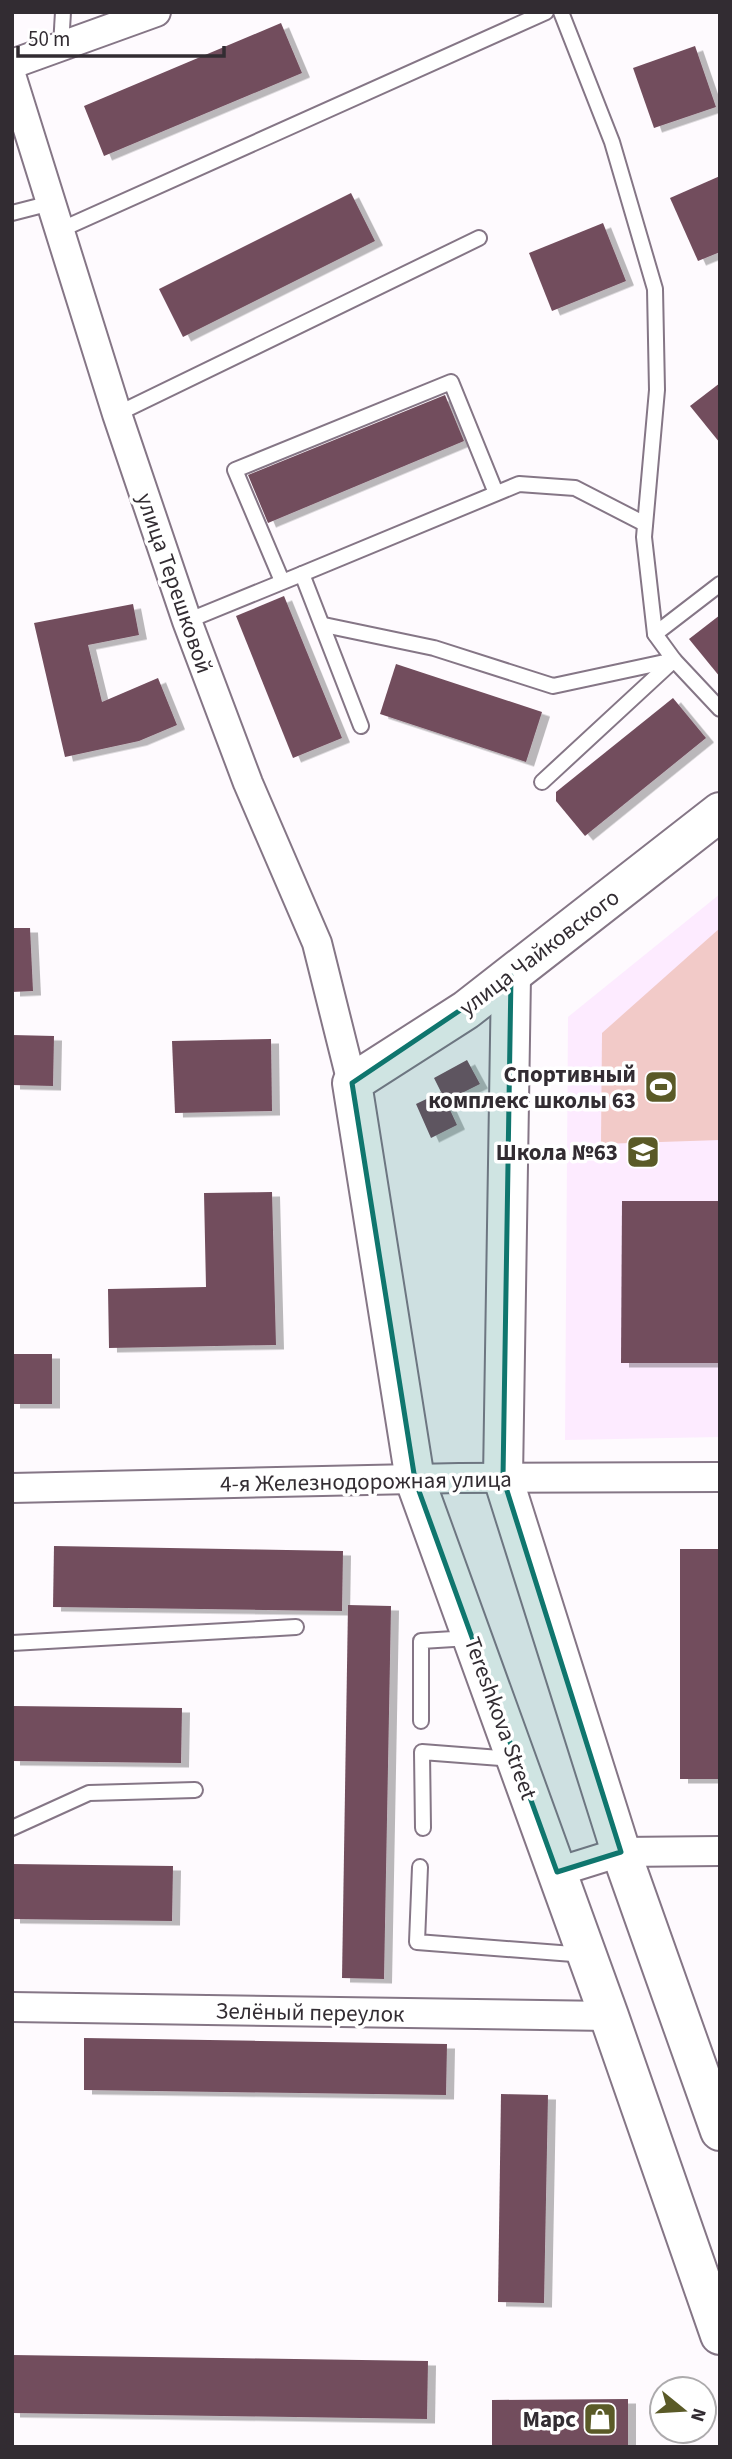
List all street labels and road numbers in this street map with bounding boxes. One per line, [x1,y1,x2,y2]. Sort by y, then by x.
street label: улица Терешковой [128,488,221,678]
street label: улица Чайковского [452,881,626,1024]
street label: 4-я Железнодорожная улица [220,1462,512,1501]
street label: Tereshkova Street [456,1632,545,1804]
street label: Зелёный переулок [215,1994,405,2031]

